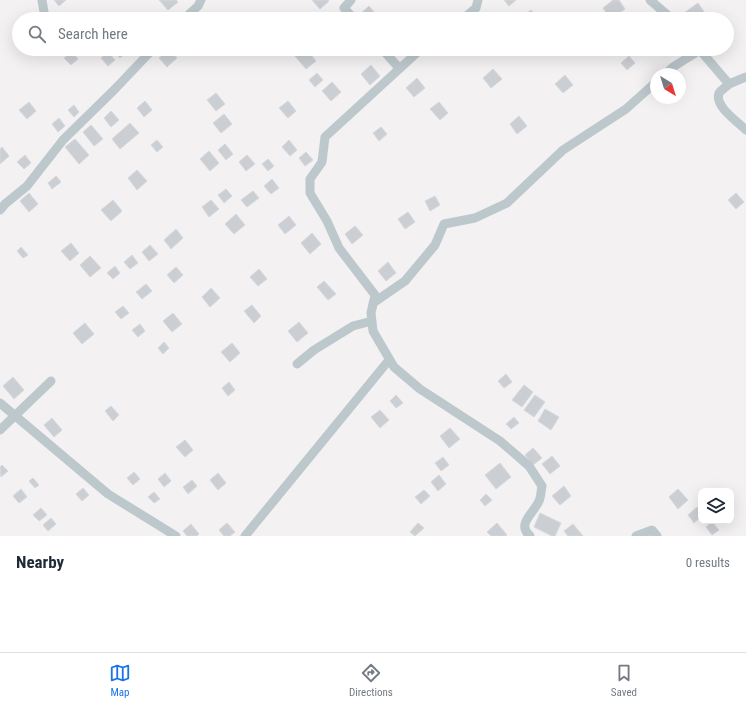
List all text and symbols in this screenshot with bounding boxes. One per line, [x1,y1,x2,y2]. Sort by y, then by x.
search box [12,12,734,56]
icon: search [26,23,48,45]
text: Search here [58,25,128,43]
north arrow [650,68,686,104]
map controls [698,488,734,524]
button: layers [698,488,734,524]
text: Nearby [16,552,64,572]
text: 0 results [686,555,730,570]
tab: Map [109,662,131,699]
tab: Directions [349,662,393,699]
tab: Saved [611,662,637,699]

